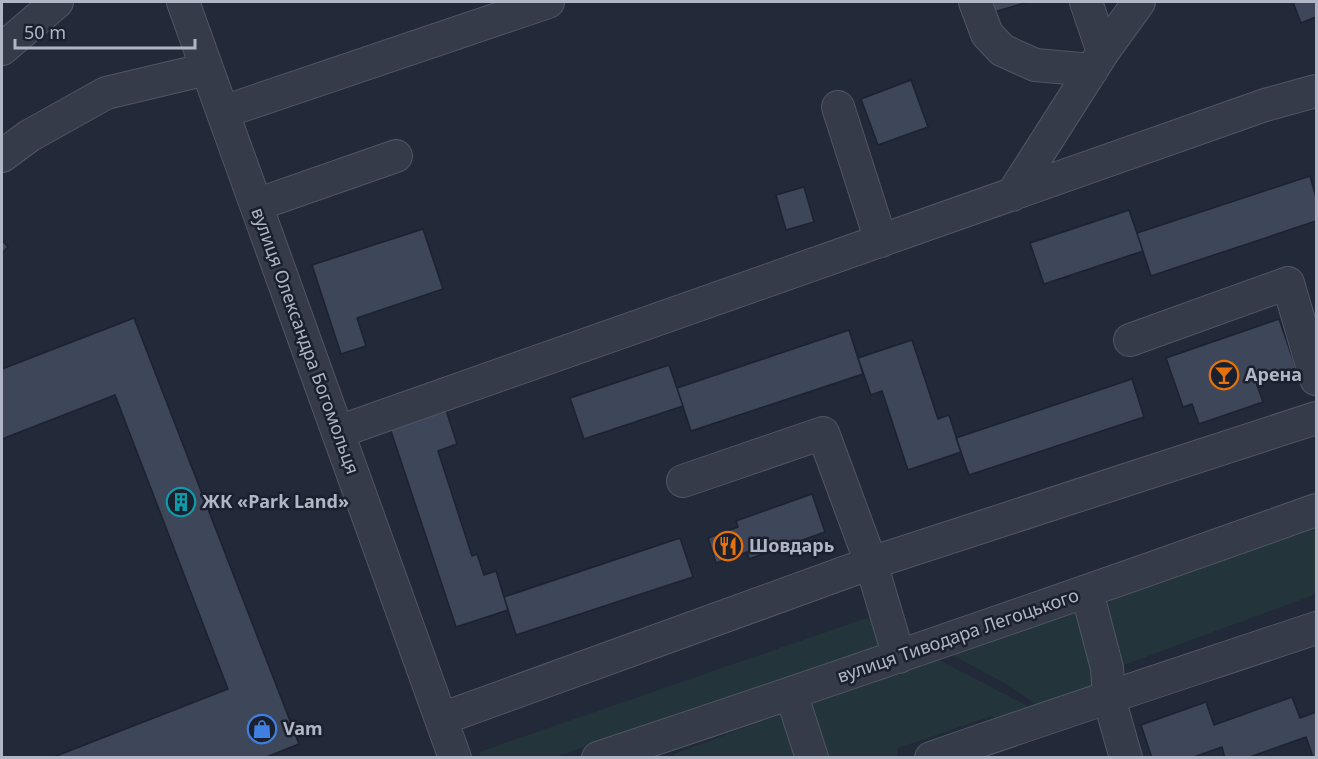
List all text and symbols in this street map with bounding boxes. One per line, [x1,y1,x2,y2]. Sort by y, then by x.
scale bar [15,12,195,50]
text: 50 m [24,20,66,44]
street label: вулиця Олександра Богомольця [246,204,365,477]
bar icon: Арена [1208,359,1240,391]
place label: Арена [1245,362,1302,386]
building icon: ЖК «Park Land» [165,486,197,518]
place label: ЖК «Park Land» [202,489,349,513]
restaurant icon: Шовдарь [712,530,744,562]
place label: Шовдарь [749,533,834,557]
street label: вулиця Тиводара Легоцького [834,582,1082,688]
shop icon: Vam [246,713,278,745]
place label: Vam [283,716,323,740]

